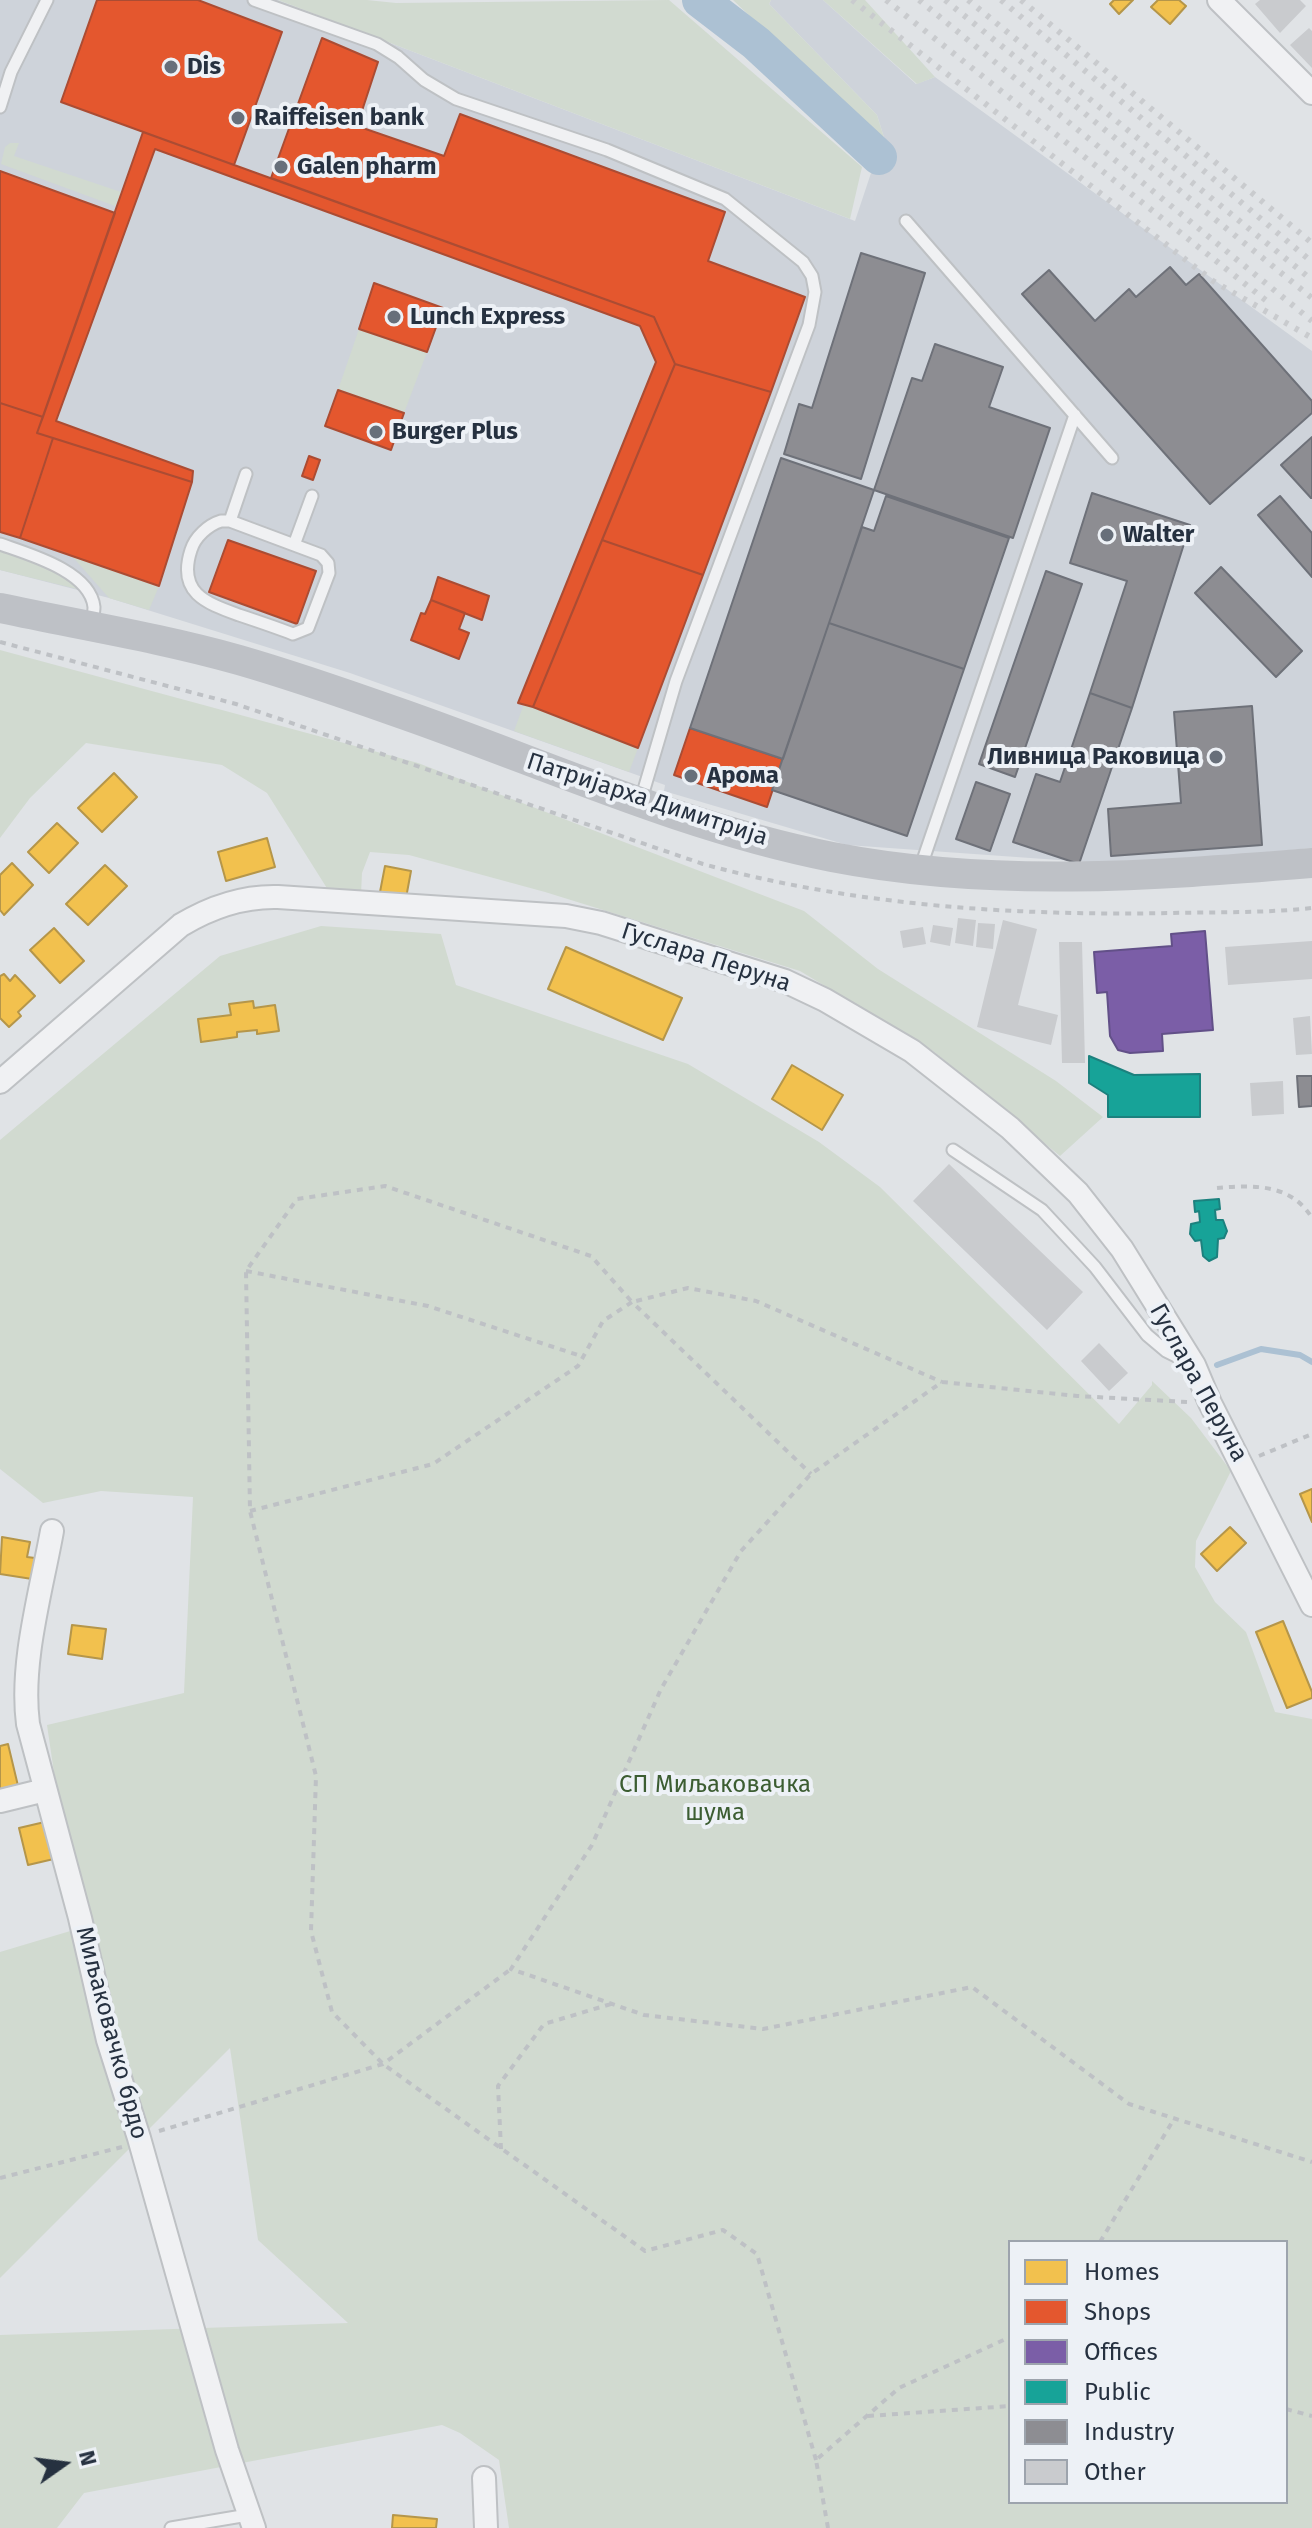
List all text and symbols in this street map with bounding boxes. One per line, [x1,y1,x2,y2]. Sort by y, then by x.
place label: Dis [187,53,221,81]
marker: Dis [162,58,180,76]
place label: Raiffeisen bank [254,104,424,132]
marker: Raiffeisen bank [229,109,247,127]
place label: Galen pharm [297,153,436,181]
marker: Galen pharm [272,158,290,176]
place label: Lunch Express [410,303,565,331]
marker: Lunch Express [385,308,403,326]
place label: Burger Plus [392,418,518,446]
marker: Burger Plus [367,423,385,441]
place label: Walter [1123,521,1194,549]
marker: Walter [1098,526,1116,544]
place label: Ливница Раковица [987,743,1200,771]
street label: Патријарха Димитрија [523,747,771,853]
marker: Ливница Раковица [1207,748,1225,766]
place label: Арома [707,762,779,790]
marker: Арома [682,767,700,785]
street label: Гуслара Перуна [618,917,794,999]
street label: Гуслара Перуна [1143,1299,1253,1467]
park label: СП Миљаковачка шума [619,1771,811,1827]
street label: Миљаковачко брдо [69,1924,153,2142]
legend [1008,2240,1288,2504]
text: Homes [1084,2258,1159,2286]
text: Shops [1084,2298,1151,2326]
text: Offices [1084,2338,1158,2366]
text: Public [1084,2378,1151,2406]
text: Industry [1084,2418,1174,2446]
north arrow [24,2424,104,2504]
text: N [73,2448,103,2468]
text: Other [1084,2458,1146,2486]

